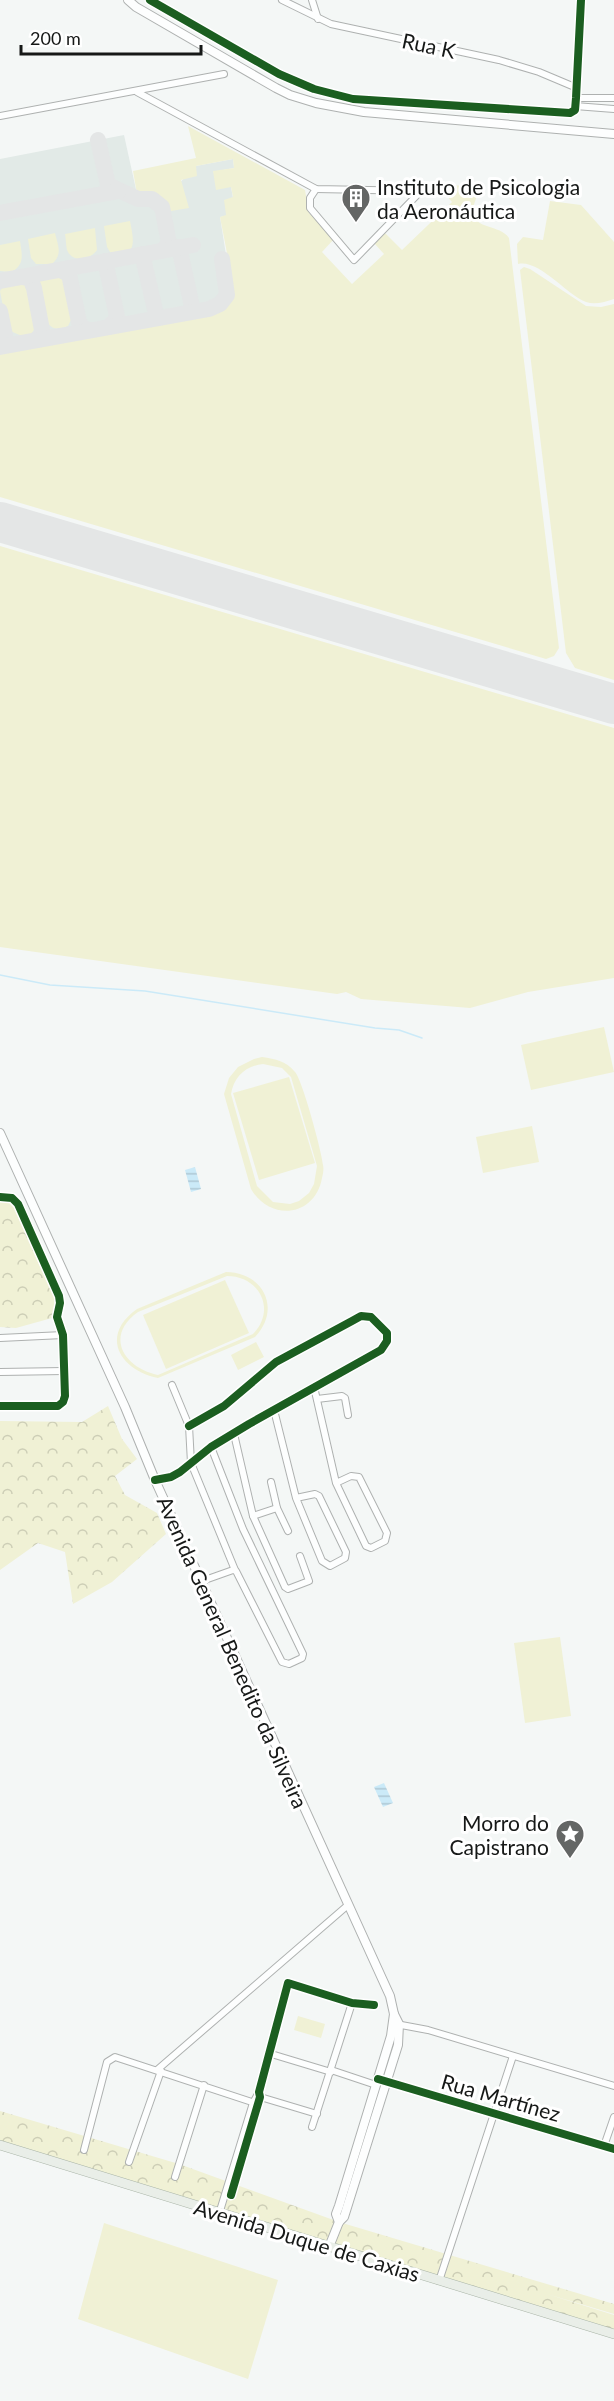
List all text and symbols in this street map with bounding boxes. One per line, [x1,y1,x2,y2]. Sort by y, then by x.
scale bar [21,18,201,56]
text: 200 m [30,27,81,49]
street label: Rua K [400,27,458,63]
place label: Instituto de Psicologia da Aeronáutica [377,174,580,223]
building icon: Instituto de Psicologia da Aeronáutica [340,182,372,224]
street label: Avenida General Benedito da Silveira [153,1492,313,1812]
place label: Morro do Capistrano [450,1810,549,1859]
place icon: Morro do Capistrano [554,1818,586,1860]
street label: Rua Martínez [439,2068,563,2126]
street label: Avenida Duque de Caxias [191,2194,423,2286]

